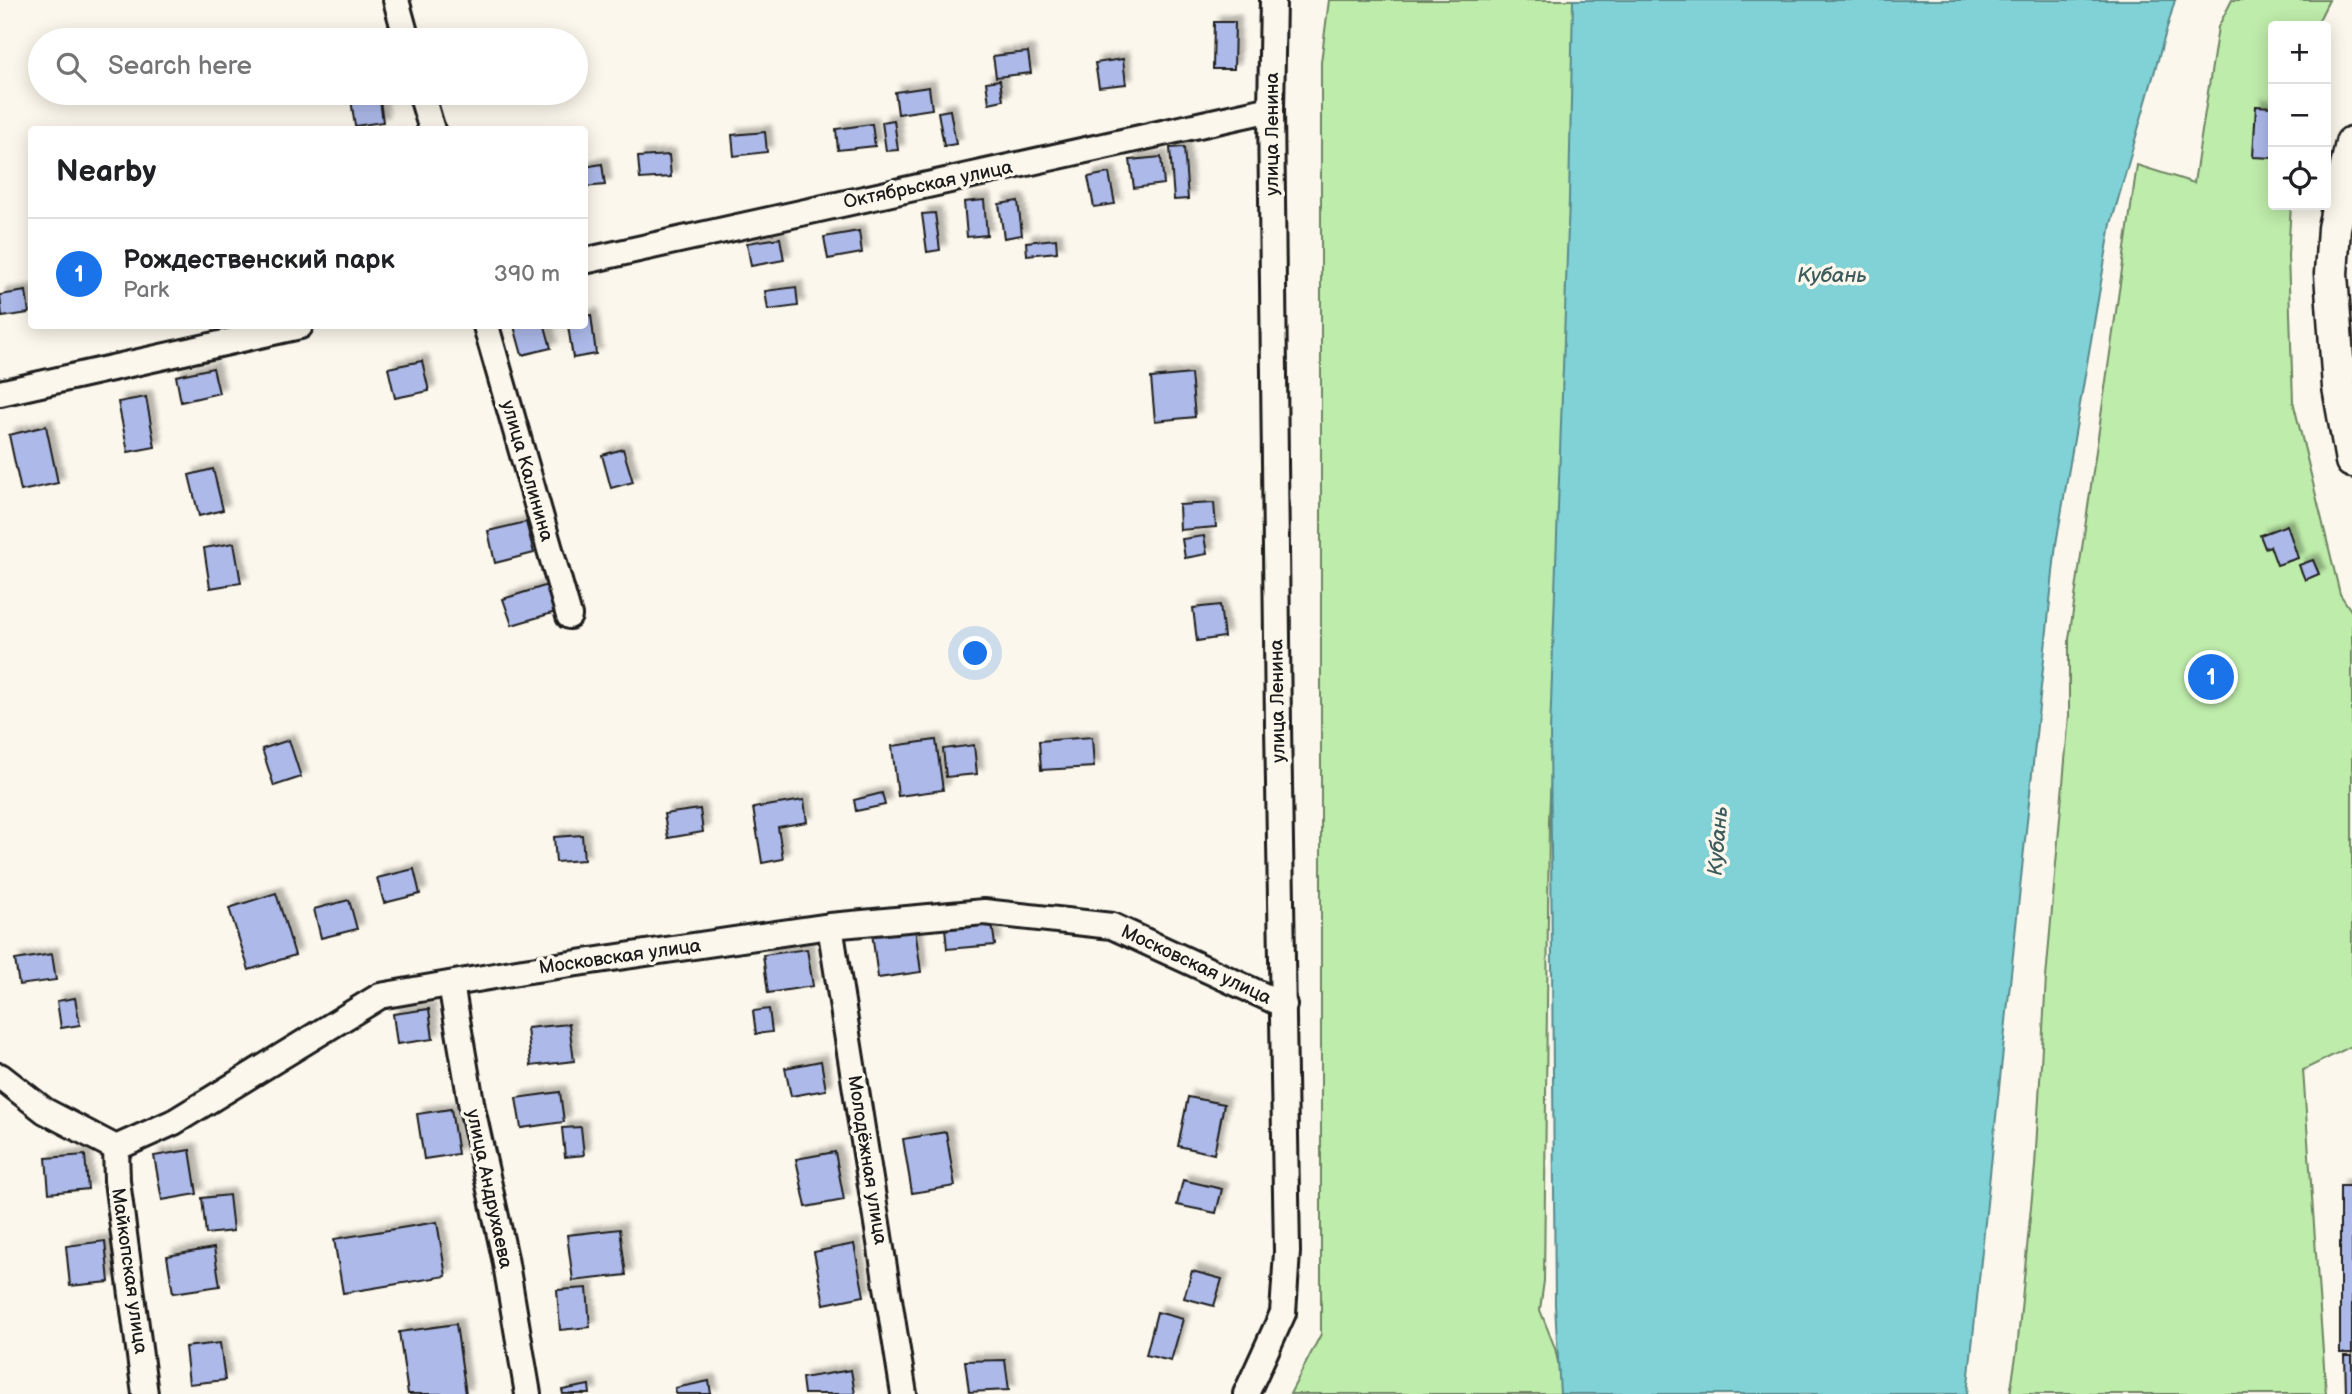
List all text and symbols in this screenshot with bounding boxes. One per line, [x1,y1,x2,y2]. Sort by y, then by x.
map controls [2268,21,2331,210]
button: + [2268,21,2331,84]
search box [28,28,588,105]
icon: search [52,48,90,86]
text: Search here [108,51,252,82]
street label: улица Ленина [1261,72,1284,196]
button: − [2268,84,2331,147]
button: locate [2268,147,2331,210]
text: Nearby [56,154,156,190]
street label: Октябрьская улица [841,156,1015,214]
text: Рождественский парк [123,245,395,276]
text: 1 [74,260,84,288]
text: 390 m [494,260,560,288]
water label: Кубань [1797,263,1867,288]
text: Park [123,276,169,304]
street label: улица Калинина [496,398,558,544]
your location [958,636,992,670]
street label: улица Ленина [1265,639,1291,763]
pin: 1 [2188,651,2234,703]
water label: Кубань [1703,805,1733,877]
street label: Московская улица [1117,920,1275,1010]
street label: Московская улица [538,934,702,980]
street label: Молодёжная улица [842,1074,892,1246]
street label: улица Андрухаева [461,1107,517,1271]
street label: Майкопская улица [106,1187,152,1355]

